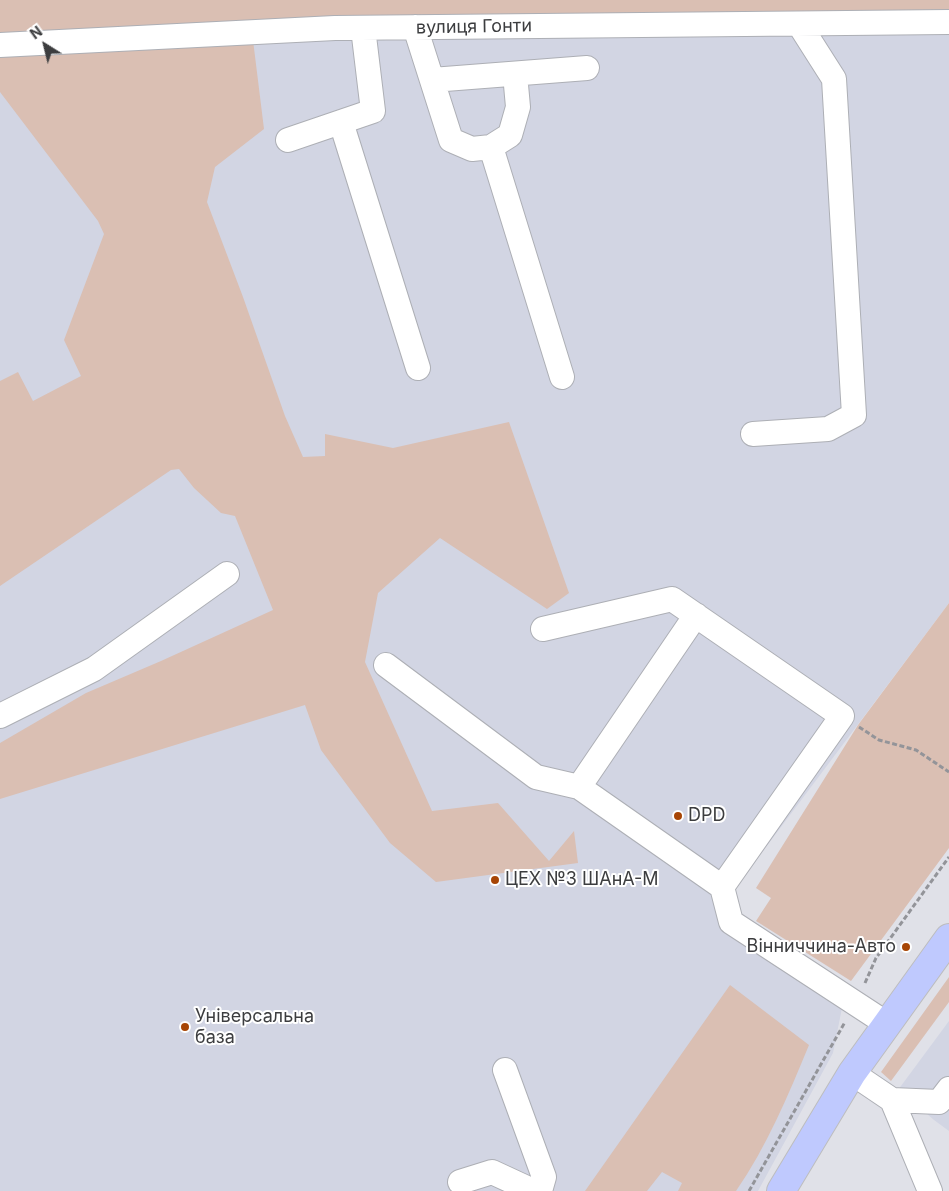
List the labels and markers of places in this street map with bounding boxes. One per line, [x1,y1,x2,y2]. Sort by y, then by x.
place label: DPD [688,805,725,827]
marker: DPD [672,810,684,822]
place label: ЦЕХ №3 ШАнА-М [505,869,659,891]
marker: ЦЕХ №3 ШАнА-М [489,874,501,886]
place label: Вінниччина-Авто [747,936,896,958]
marker: Вінниччина-Авто [900,941,912,953]
place label: Універсальна база [195,1006,314,1048]
marker: Універсальна база [179,1021,191,1033]

